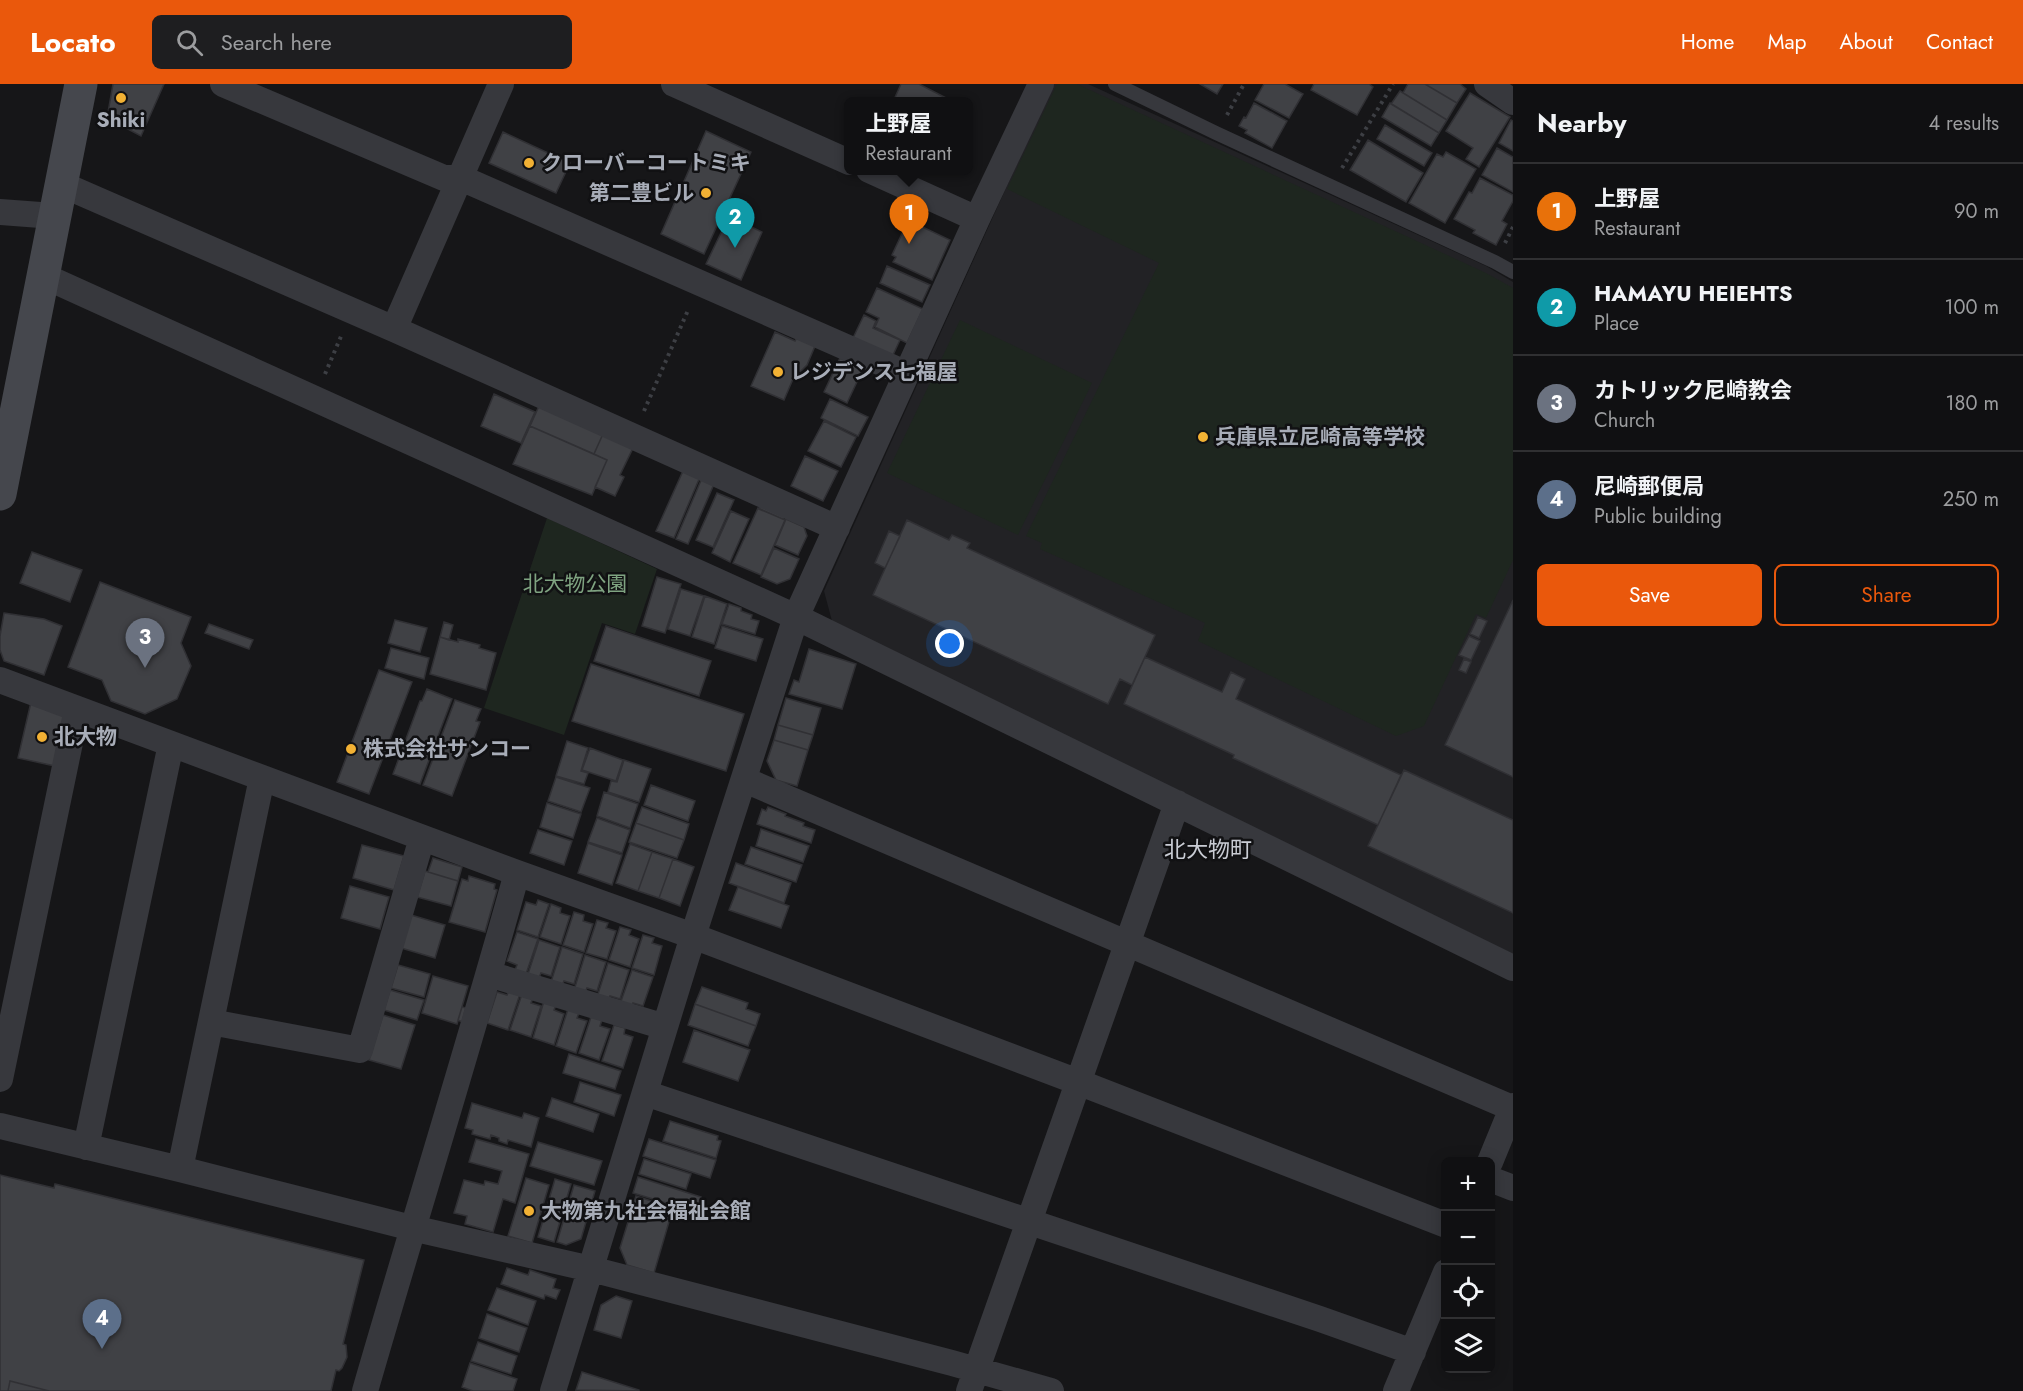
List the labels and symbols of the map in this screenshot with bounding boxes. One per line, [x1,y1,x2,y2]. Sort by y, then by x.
marker: Shiki [114,91,128,105]
place label: Shiki [97,105,145,135]
place label: クローバーコートミキ [541,148,751,178]
marker: クローバーコートミキ [522,156,536,170]
place label: 第二豊ビル [589,178,694,208]
marker: 第二豊ビル [699,186,713,200]
pin: 1 [890,194,928,244]
pin: 2 [716,198,754,248]
place label: レジデンス七福屋 [790,357,958,387]
marker: レジデンス七福屋 [771,365,785,379]
place label: 兵庫県立尼崎高等学校 [1215,422,1425,452]
marker: 兵庫県立尼崎高等学校 [1196,430,1210,444]
park label: 北大物公園 [523,569,628,599]
pin: 3 [126,618,164,668]
your location [935,629,964,658]
place label: 北大物 [54,722,117,752]
marker: 北大物 [35,730,49,744]
place label: 株式会社サンコー [363,734,531,764]
marker: 株式会社サンコー [344,742,358,756]
district label: 北大物町 [1164,833,1252,865]
place label: 大物第九社会福祉会館 [541,1196,751,1226]
marker: 大物第九社会福祉会館 [522,1204,536,1218]
pin: 4 [82,1300,122,1349]

